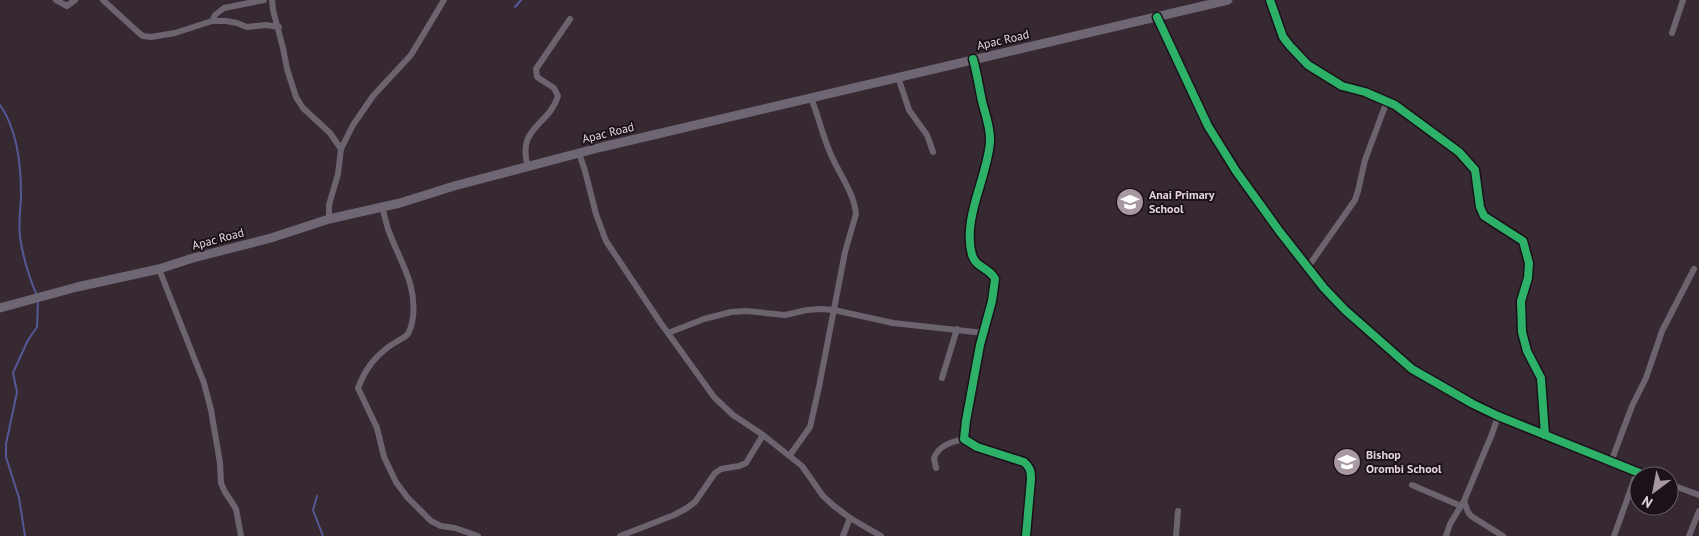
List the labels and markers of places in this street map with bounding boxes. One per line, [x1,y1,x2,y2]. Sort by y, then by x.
school or university icon: Anai Primary School [1115,187,1145,217]
place label: Anai Primary School [1149,187,1215,216]
school or university icon: Bishop Orombi School [1332,447,1362,477]
place label: Bishop Orombi School [1366,447,1442,476]

